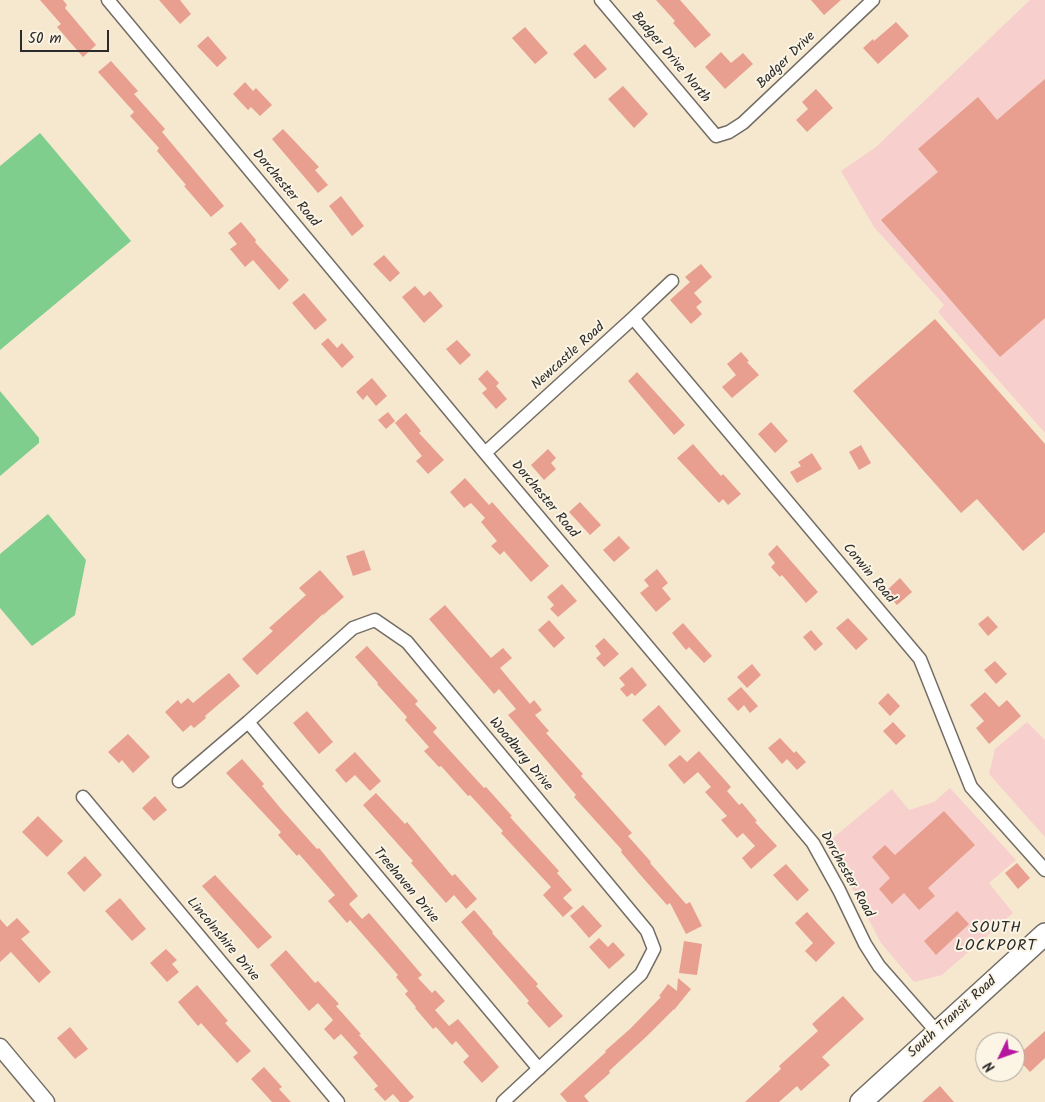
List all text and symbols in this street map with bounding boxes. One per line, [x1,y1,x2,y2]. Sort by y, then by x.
street label: Badger Drive North [627,9,713,107]
scale bar [22,20,111,52]
text: 50 m [28,27,62,51]
street label: Badger Drive [754,29,820,93]
street label: Dorchester Road [248,147,322,231]
street label: Newcastle Road [529,320,609,394]
street label: Dorchester Road [507,458,581,542]
street label: Corwin Road [838,541,898,607]
street label: Woodbury Drive [484,715,556,795]
street label: Dorchester Road [815,829,877,921]
street label: Treehaven Drive [369,845,441,927]
street label: Lincolnshire Drive [182,895,262,985]
district label: SOUTH LOCKPORT [954,919,1038,957]
street label: South Transit Road [905,974,1001,1062]
north arrow [975,1032,1025,1082]
text: N [978,1056,1001,1077]

